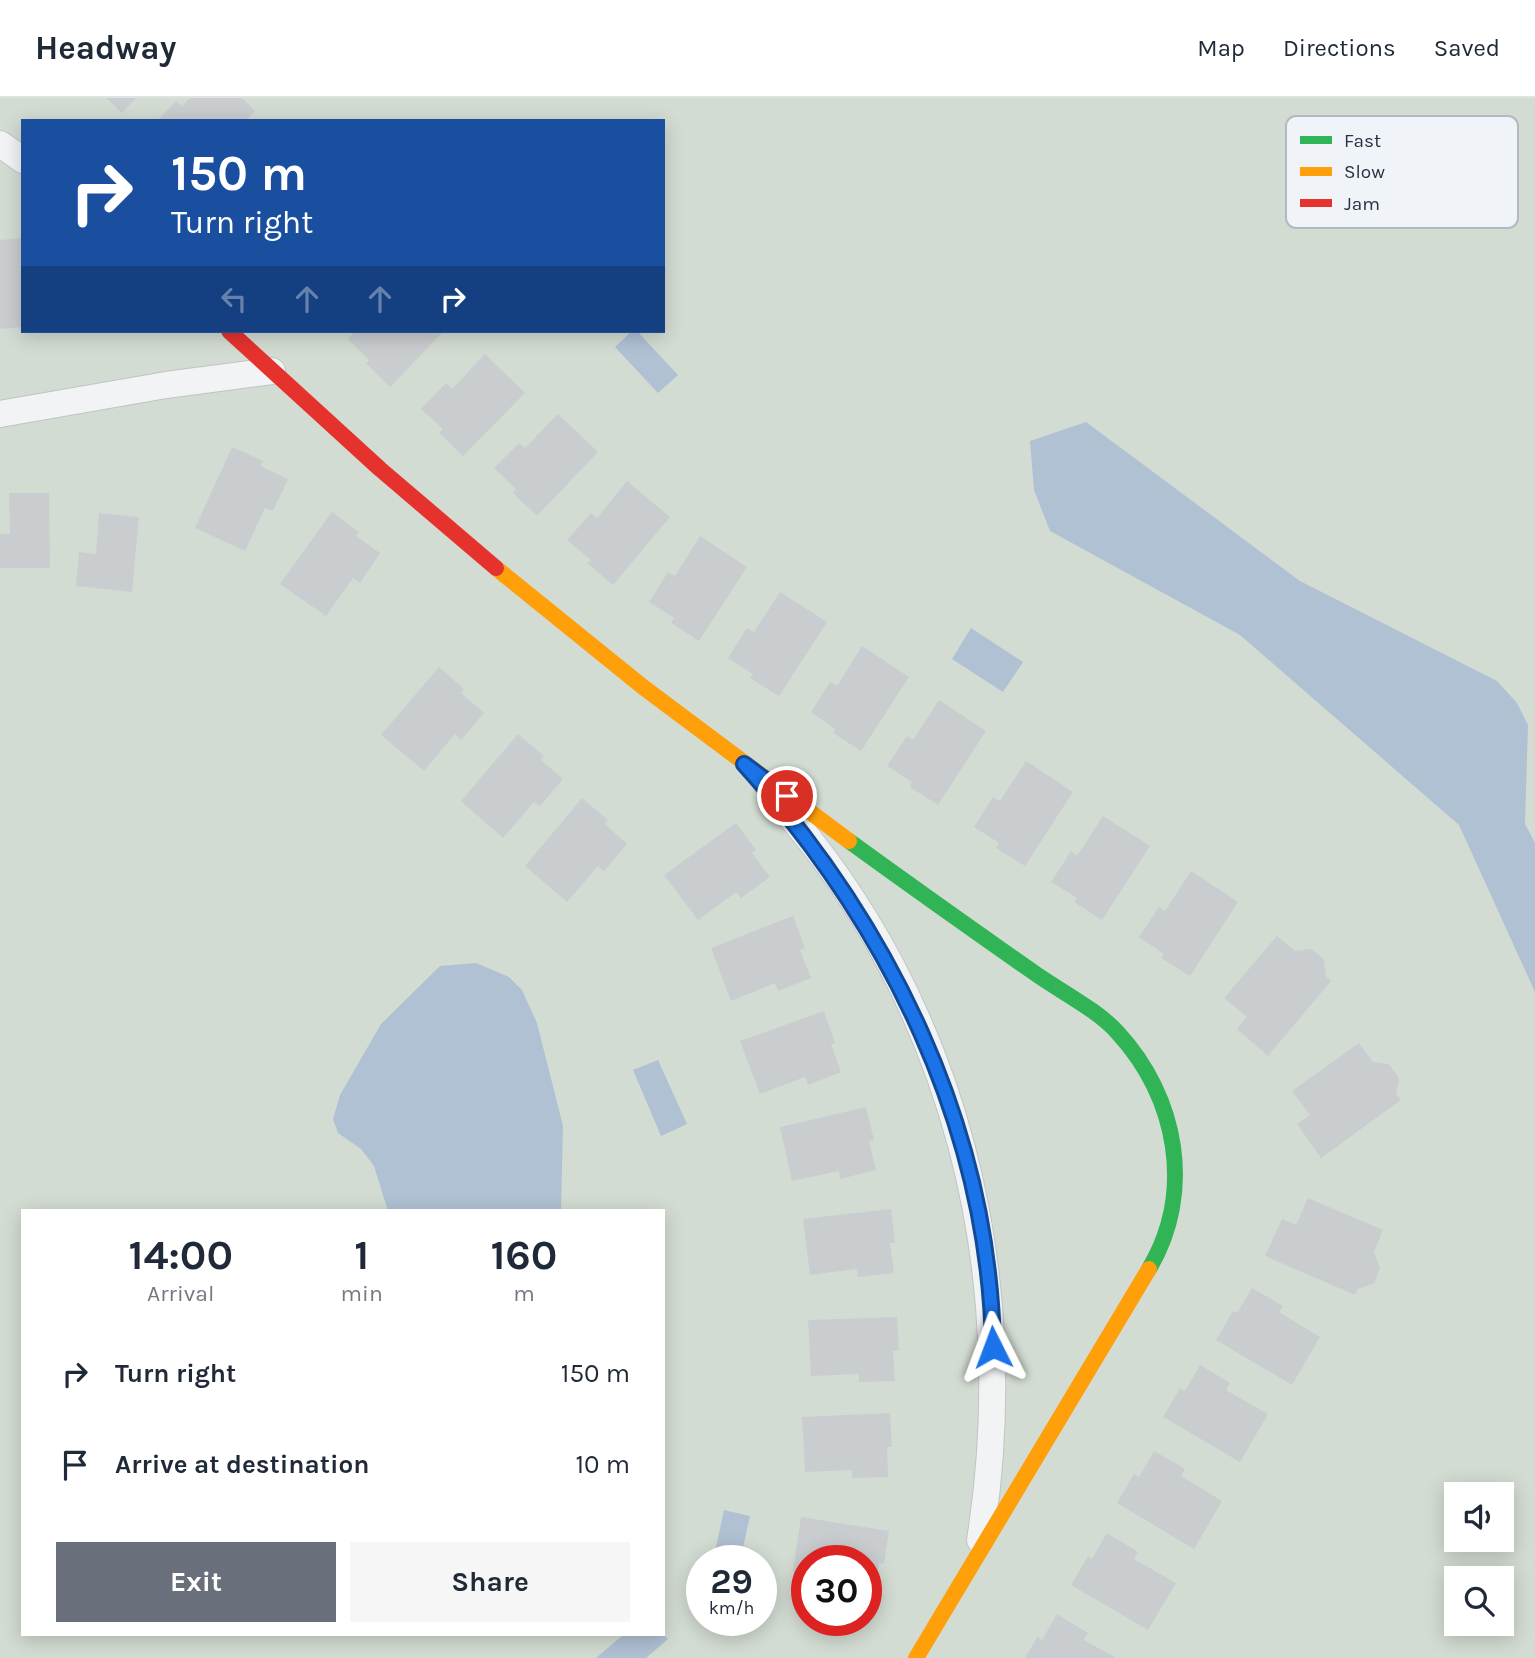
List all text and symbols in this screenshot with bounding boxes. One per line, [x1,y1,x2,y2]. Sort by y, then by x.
text: Headway [35,29,176,67]
text: Map [1197,34,1245,62]
text: Directions [1283,34,1396,62]
text: Saved [1434,34,1500,62]
legend [1286,116,1518,228]
text: Fast [1344,130,1381,152]
text: 150 m [171,145,307,202]
icon: right [56,147,147,238]
text: Slow [1344,161,1385,183]
text: Jam [1344,193,1380,215]
text: Turn right [171,204,313,241]
icon: left [215,280,253,318]
icon: ahead [288,280,326,318]
icon: ahead [361,280,399,318]
icon: right [434,280,472,318]
pin [757,766,817,826]
icon: arrive [768,777,806,815]
text: 14:00 [129,1230,233,1280]
text: 1 [354,1230,369,1280]
text: 160 [490,1230,557,1280]
text: Arrival [147,1280,214,1307]
text: min [341,1280,383,1307]
text: m [513,1280,535,1307]
position arrow [956,1310,1030,1384]
icon: right [56,1355,94,1393]
text: Turn right [115,1358,236,1389]
text: 150 m [561,1358,630,1389]
icon: arrive [56,1446,94,1484]
text: Arrive at destination [115,1449,369,1480]
text: 10 m [575,1449,630,1480]
map controls [1444,1482,1514,1636]
button: sound [1444,1482,1514,1552]
button: Exit [56,1542,336,1622]
button: Share [350,1542,630,1622]
speed limit sign: 30 [791,1545,882,1636]
text: 29 [710,1561,753,1602]
button: search [1444,1566,1514,1636]
text: km/h [709,1597,754,1619]

